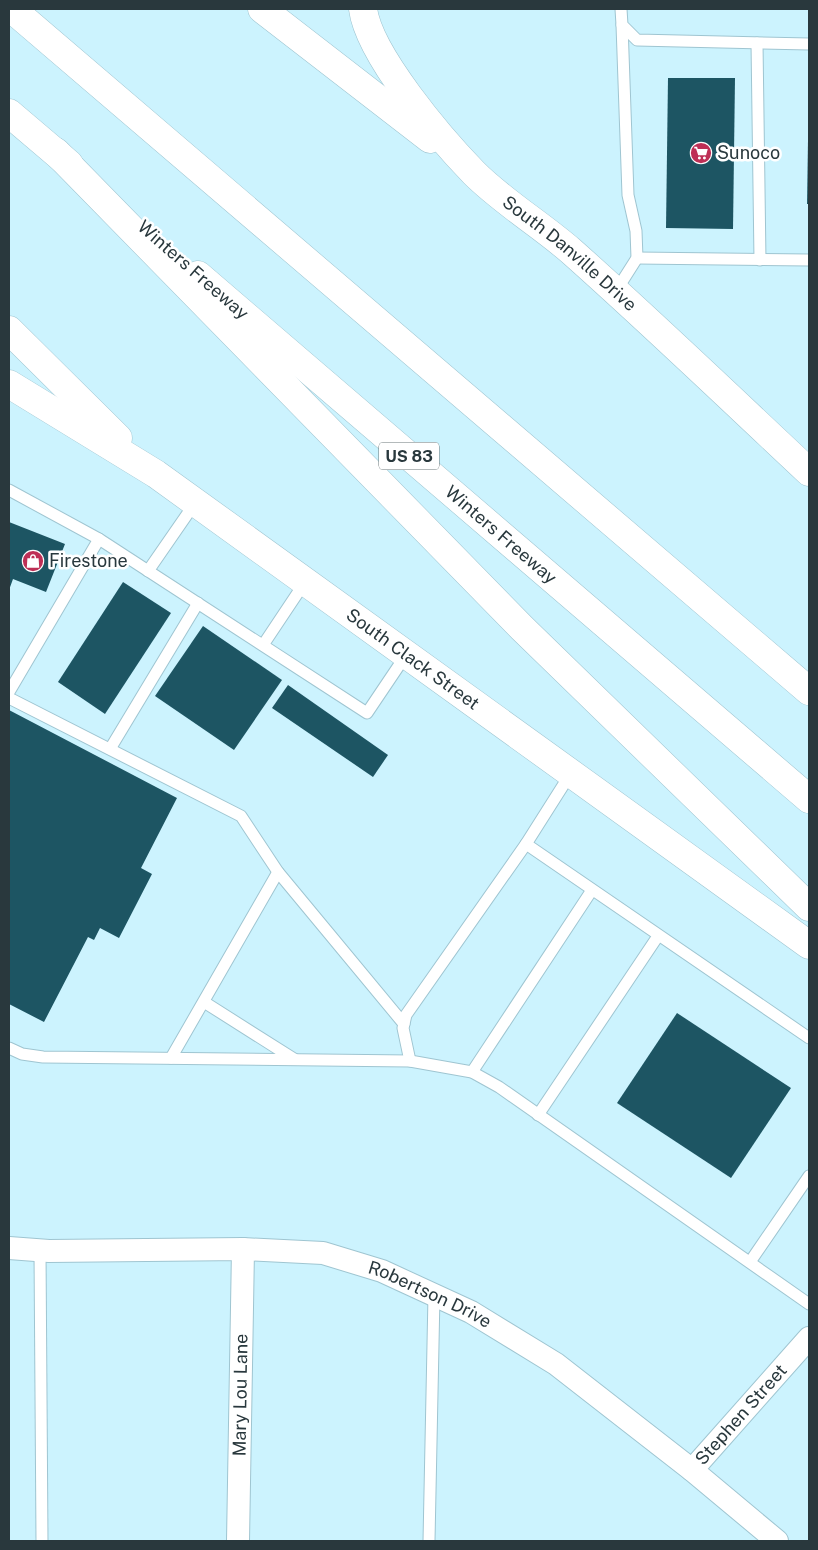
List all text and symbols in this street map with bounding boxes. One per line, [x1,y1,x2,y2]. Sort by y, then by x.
supermarket icon: Sunoco [689,141,713,165]
place label: Sunoco [717,142,780,163]
street label: South Danville Drive [499,191,641,315]
street label: Winters Freeway [134,216,253,324]
road number: US 83 [379,442,439,470]
street label: Winters Freeway [441,481,561,588]
shop icon: Firestone [21,549,45,573]
place label: Firestone [49,550,128,571]
street label: South Clack Street [342,604,484,714]
street label: Robertson Drive [366,1256,496,1332]
street label: Mary Lou Lane [228,1333,252,1457]
street label: Stephen Street [691,1360,791,1469]

